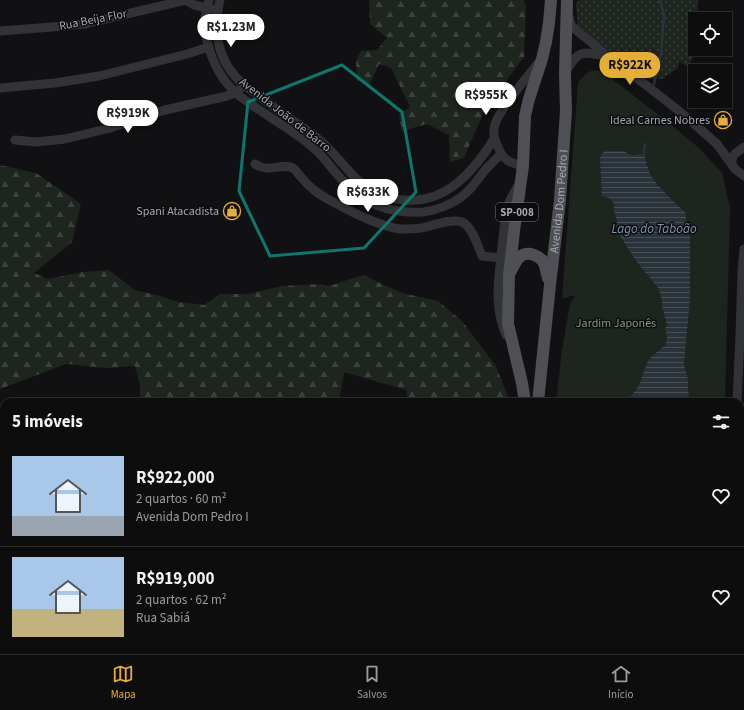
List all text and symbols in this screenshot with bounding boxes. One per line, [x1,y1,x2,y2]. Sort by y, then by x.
street label: Rua Beíja Flor [58,5,129,35]
map controls [688,12,732,108]
button: locate [688,12,732,56]
pin: R$1.23M [194,14,268,48]
text: R$1.23M [206,18,256,36]
pin: R$922K [597,52,663,86]
text: R$922K [608,56,652,74]
button: layers [688,64,732,108]
street label: Avenida João de Barro [235,74,335,156]
pin: R$955K [453,82,519,116]
text: R$955K [464,86,508,104]
pin: R$919K [95,100,161,134]
text: R$919K [106,104,150,122]
shop icon: Ideal Carnes Nobres [713,110,733,130]
place label: Ideal Carnes Nobres [610,112,710,129]
street label: Avenida Dom Pedro I [545,149,572,254]
pin: R$633K [335,179,401,213]
text: R$633K [346,183,390,201]
shop icon: Spani Atacadista [222,201,242,221]
place label: Spani Atacadista [136,203,219,220]
road number: SP-008 [496,203,538,221]
water label: Lago do Taboão [611,220,697,238]
park label: Jardim Japonês [576,315,656,332]
text: 5 imóveis [12,410,83,434]
icon: filters [710,411,732,433]
text: R$922,000 [136,466,214,490]
icon: home [44,472,92,520]
icon: heart [710,485,732,507]
text: 2 quartos · 60 m² [136,490,227,508]
text: Avenida Dom Pedro I [136,508,249,526]
text: R$919,000 [136,567,214,591]
icon: home [44,573,92,621]
icon: heart [710,586,732,608]
text: 2 quartos · 62 m² [136,591,227,609]
text: Rua Sabiá [136,609,190,627]
tab: Mapa [111,663,136,702]
tab: Salvos [357,663,387,702]
tab: Início [608,663,633,702]

